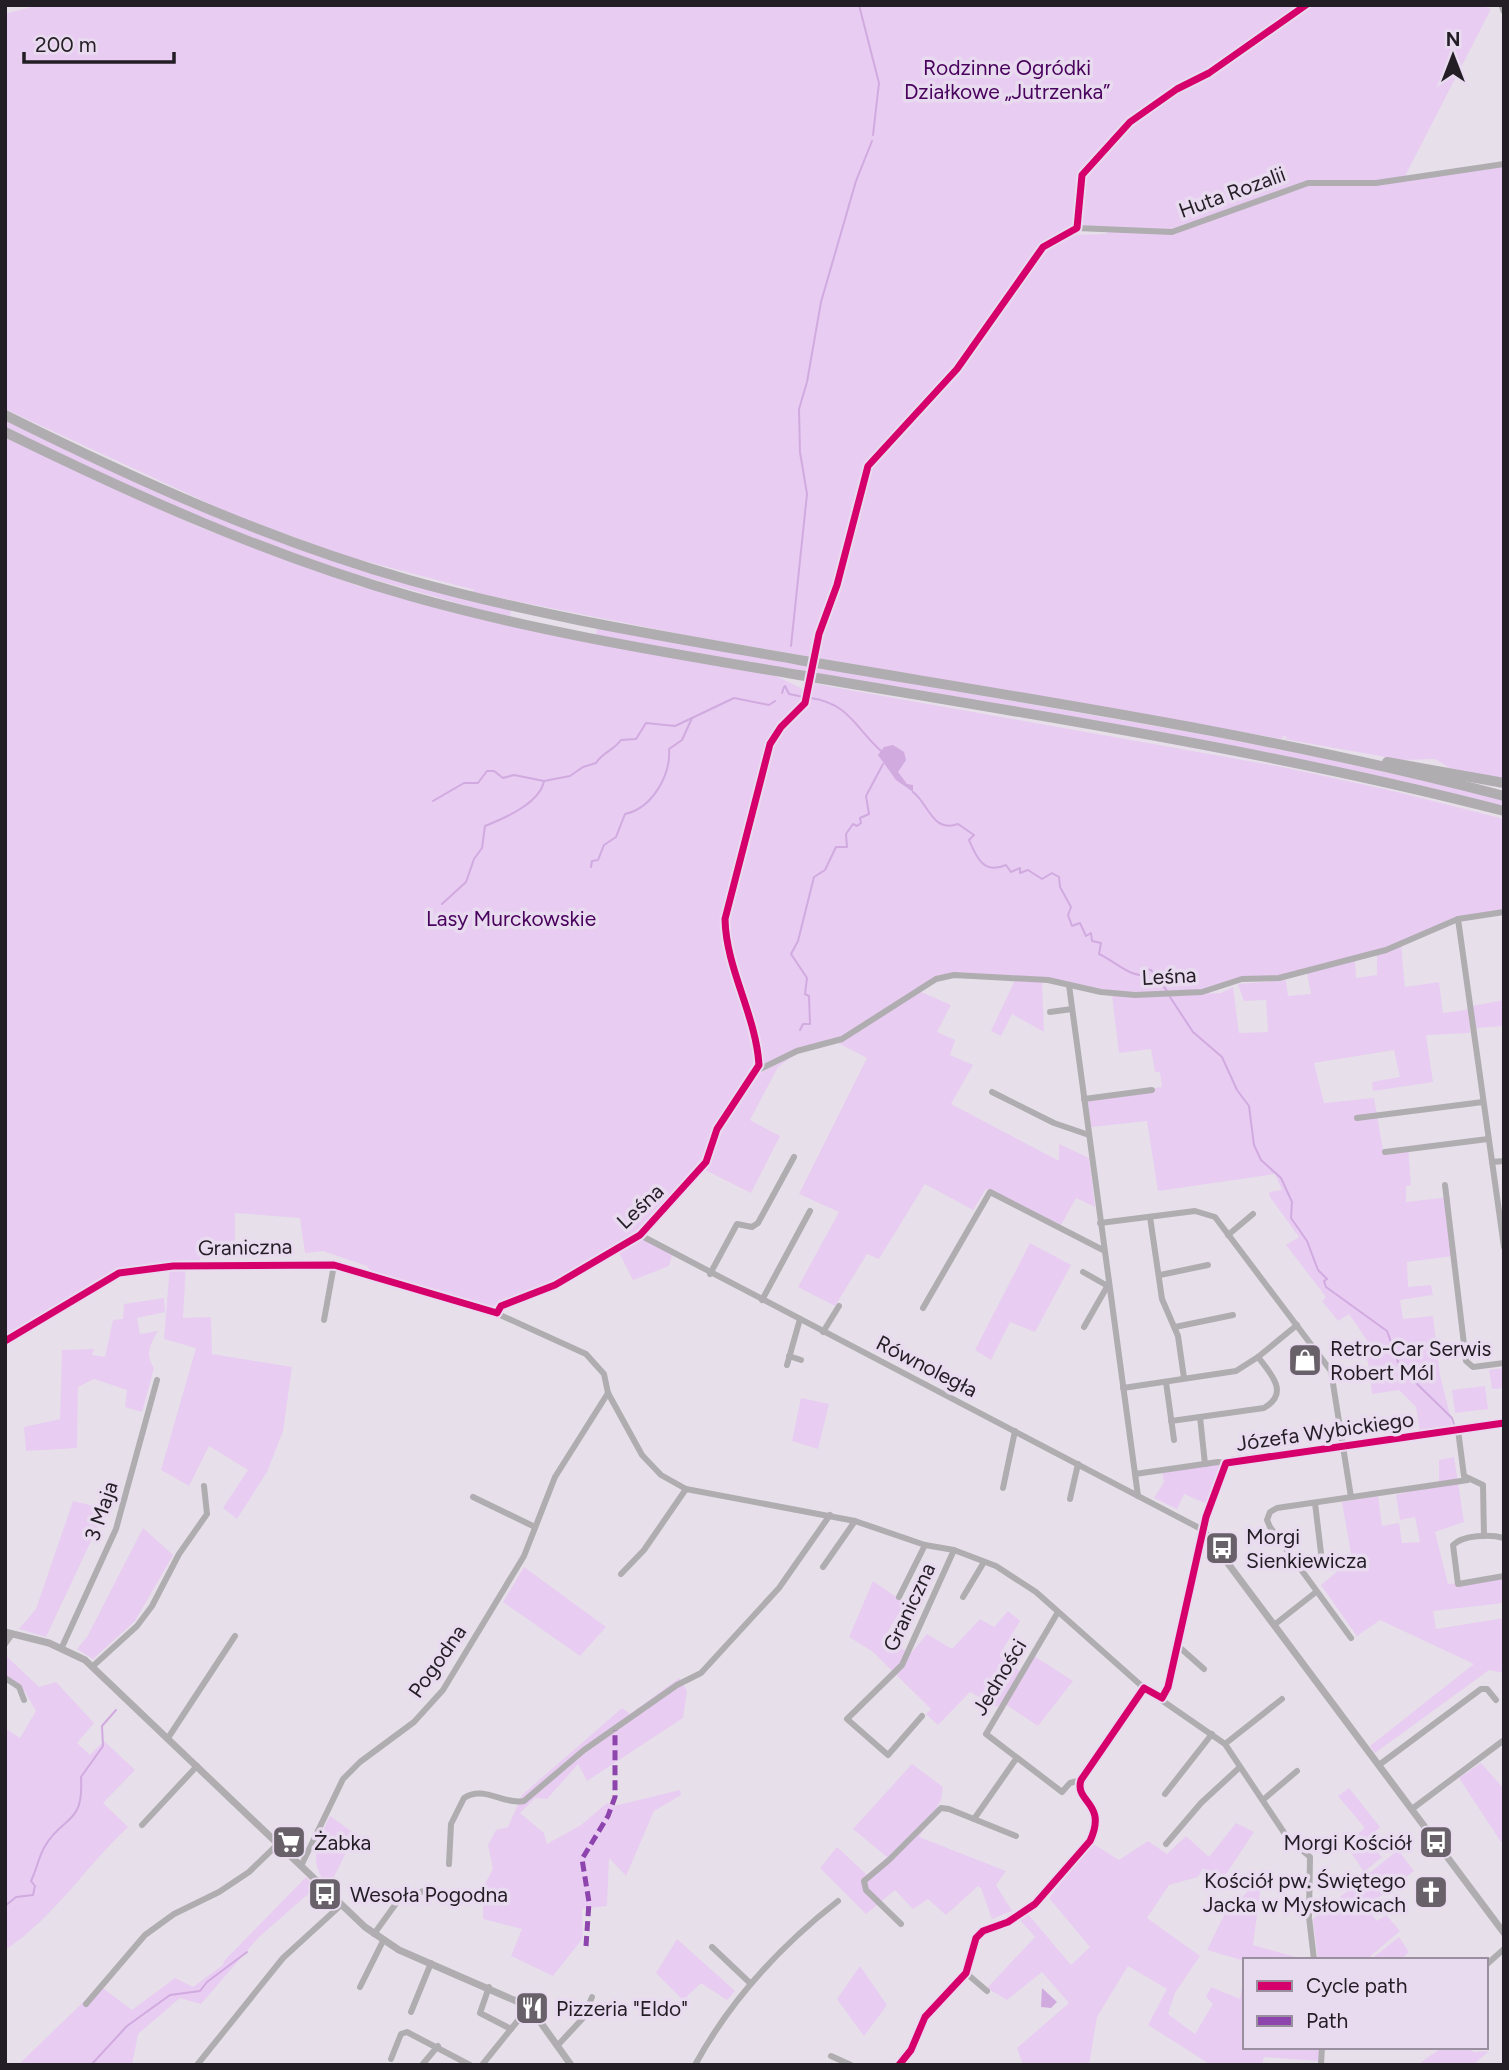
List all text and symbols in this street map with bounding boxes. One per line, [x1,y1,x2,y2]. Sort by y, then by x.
scale bar [24,21,175,65]
north arrow [1418,21,1488,91]
text: N [1446,28,1460,51]
text: 200 m [35,32,97,57]
park label: Rodzinne Ogródki Działkowe „Jutrzenka” [904,55,1110,104]
street label: Huta Rozalii [1175,161,1289,223]
park label: Lasy Murckowskie [426,906,596,931]
street label: Leśna [1141,962,1197,990]
street label: Leśna [611,1178,669,1234]
street label: Graniczna [198,1234,292,1260]
street label: Równoległa [872,1330,982,1402]
place label: Retro-Car Serwis Robert Mól [1330,1336,1491,1385]
shop icon: Retro-Car Serwis Robert Mól [1286,1341,1324,1379]
street label: Józefa Wybickiego [1235,1406,1415,1456]
street label: 3 Maja [79,1478,123,1544]
place label: Morgi Sienkiewicza [1246,1524,1367,1573]
bus stop icon: Morgi Sienkiewicza [1203,1529,1241,1567]
street label: Graniczna [878,1559,940,1655]
street label: Pogodna [403,1620,471,1702]
street label: Jedności [967,1634,1031,1720]
supermarket icon: Żabka [270,1823,308,1861]
bus stop icon: Morgi Kościół [1417,1823,1455,1861]
place label: Żabka [314,1830,371,1855]
place label: Morgi Kościół [1284,1830,1412,1855]
place label: Kościół pw. Świętego Jacka w Mysłowicach [1203,1868,1406,1917]
church icon: Kościół pw. Świętego Jacka w Mysłowicach [1412,1873,1450,1911]
bus stop icon: Wesoła Pogodna [306,1875,344,1913]
place label: Wesoła Pogodna [350,1882,508,1907]
legend [1243,1958,1488,2049]
text: Cycle path [1306,1973,1407,1998]
restaurant icon: Pizzeria "Eldo" [513,1989,551,2027]
place label: Pizzeria "Eldo" [556,1996,688,2021]
text: Path [1306,2008,1348,2033]

